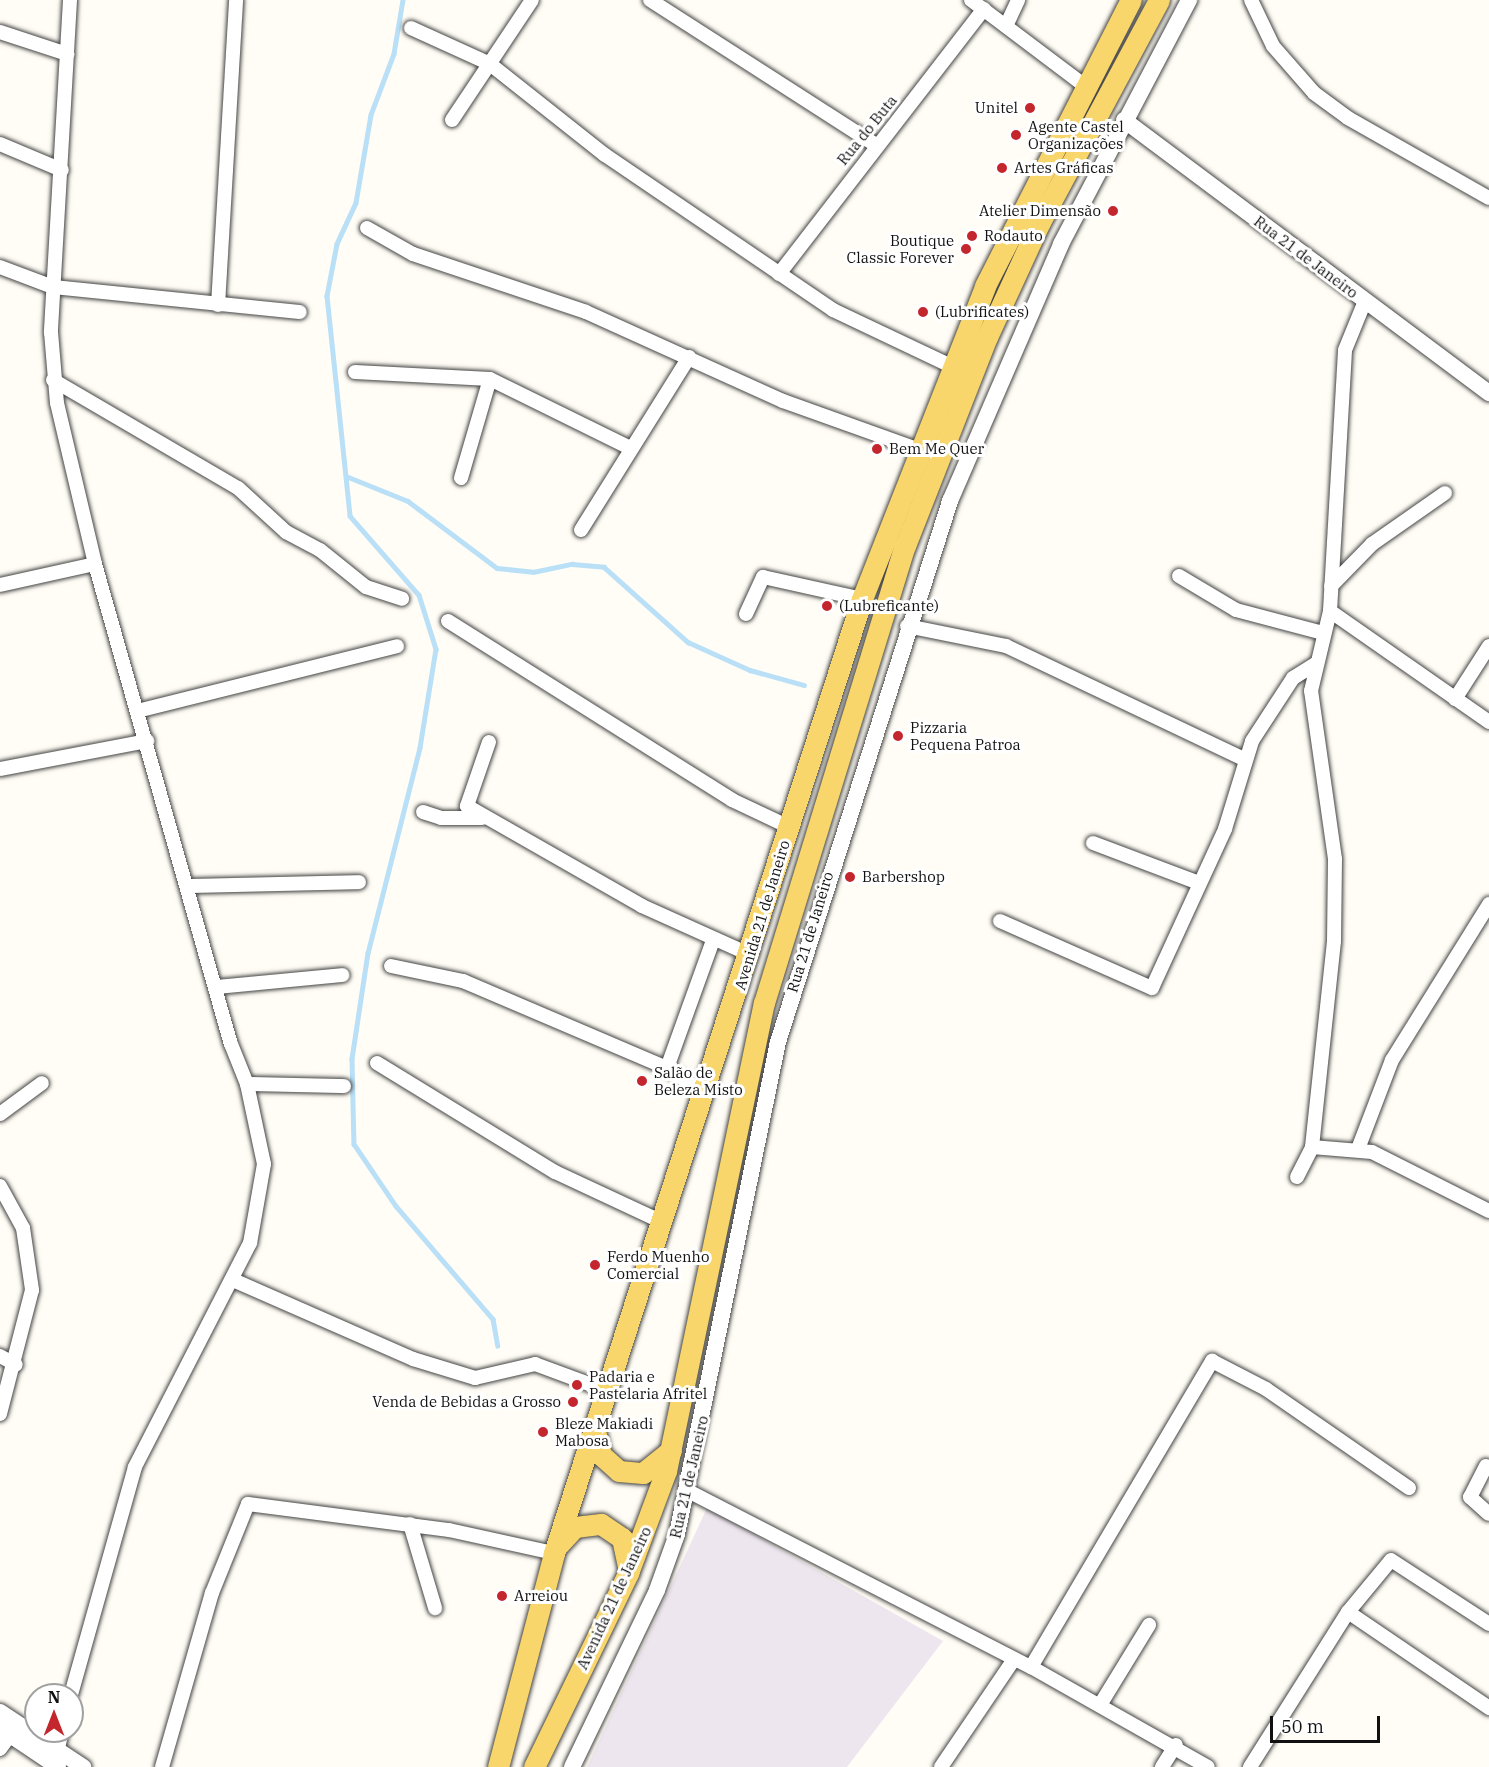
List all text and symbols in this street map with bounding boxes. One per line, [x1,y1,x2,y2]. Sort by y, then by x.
street label: Rua do Buta [833,91,901,169]
place label: Unitel [975,99,1018,117]
marker: Unitel [1023,101,1037,115]
place label: Agente Castel Organizações [1028,117,1124,152]
marker: Agente Castel Organizações [1009,128,1023,142]
place label: Artes Gráficas [1014,159,1113,177]
marker: Artes Gráficas [995,161,1009,175]
place label: Atelier Dimensão [979,202,1101,220]
marker: Atelier Dimensão [1106,204,1120,218]
street label: Rua 21 de Janeiro [1250,212,1362,302]
place label: Rodauto [984,227,1043,245]
marker: Rodauto [965,229,979,243]
place label: Boutique Classic Forever [847,231,954,266]
marker: Boutique Classic Forever [959,242,973,256]
place label: (Lubrificates) [935,303,1029,321]
marker: (Lubrificates) [916,305,930,319]
place label: Bem Me Quer [889,440,984,458]
marker: Bem Me Quer [870,442,884,456]
place label: (Lubreficante) [839,597,939,615]
marker: (Lubreficante) [820,599,834,613]
place label: Pizzaria Pequena Patroa [910,718,1021,753]
marker: Pizzaria Pequena Patroa [891,729,905,743]
street label: Avenida 21 de Janeiro [731,838,793,992]
place label: Barbershop [862,868,945,886]
street label: Rua 21 de Janeiro [783,869,837,995]
marker: Barbershop [843,870,857,884]
place label: Salão de Beleza Misto [654,1063,743,1098]
marker: Salão de Beleza Misto [635,1074,649,1088]
place label: Ferdo Muenho Comercial [607,1247,709,1282]
marker: Ferdo Muenho Comercial [588,1258,602,1272]
place label: Padaria e Pastelaria Afritel [589,1367,707,1402]
marker: Padaria e Pastelaria Afritel [570,1378,584,1392]
place label: Venda de Bebidas a Grosso [372,1393,561,1411]
marker: Venda de Bebidas a Grosso [566,1395,580,1409]
place label: Bleze Makiadi Mabosa [555,1414,653,1449]
street label: Rua 21 de Janeiro [666,1414,712,1540]
marker: Bleze Makiadi Mabosa [536,1425,550,1439]
street label: Avenida 21 de Janeiro [573,1524,655,1672]
place label: Arreiou [514,1587,568,1605]
marker: Arreiou [495,1589,509,1603]
north arrow [24,1683,84,1743]
text: N [48,1687,60,1707]
scale bar [1273,1704,1382,1742]
text: 50 m [1281,1715,1324,1738]

